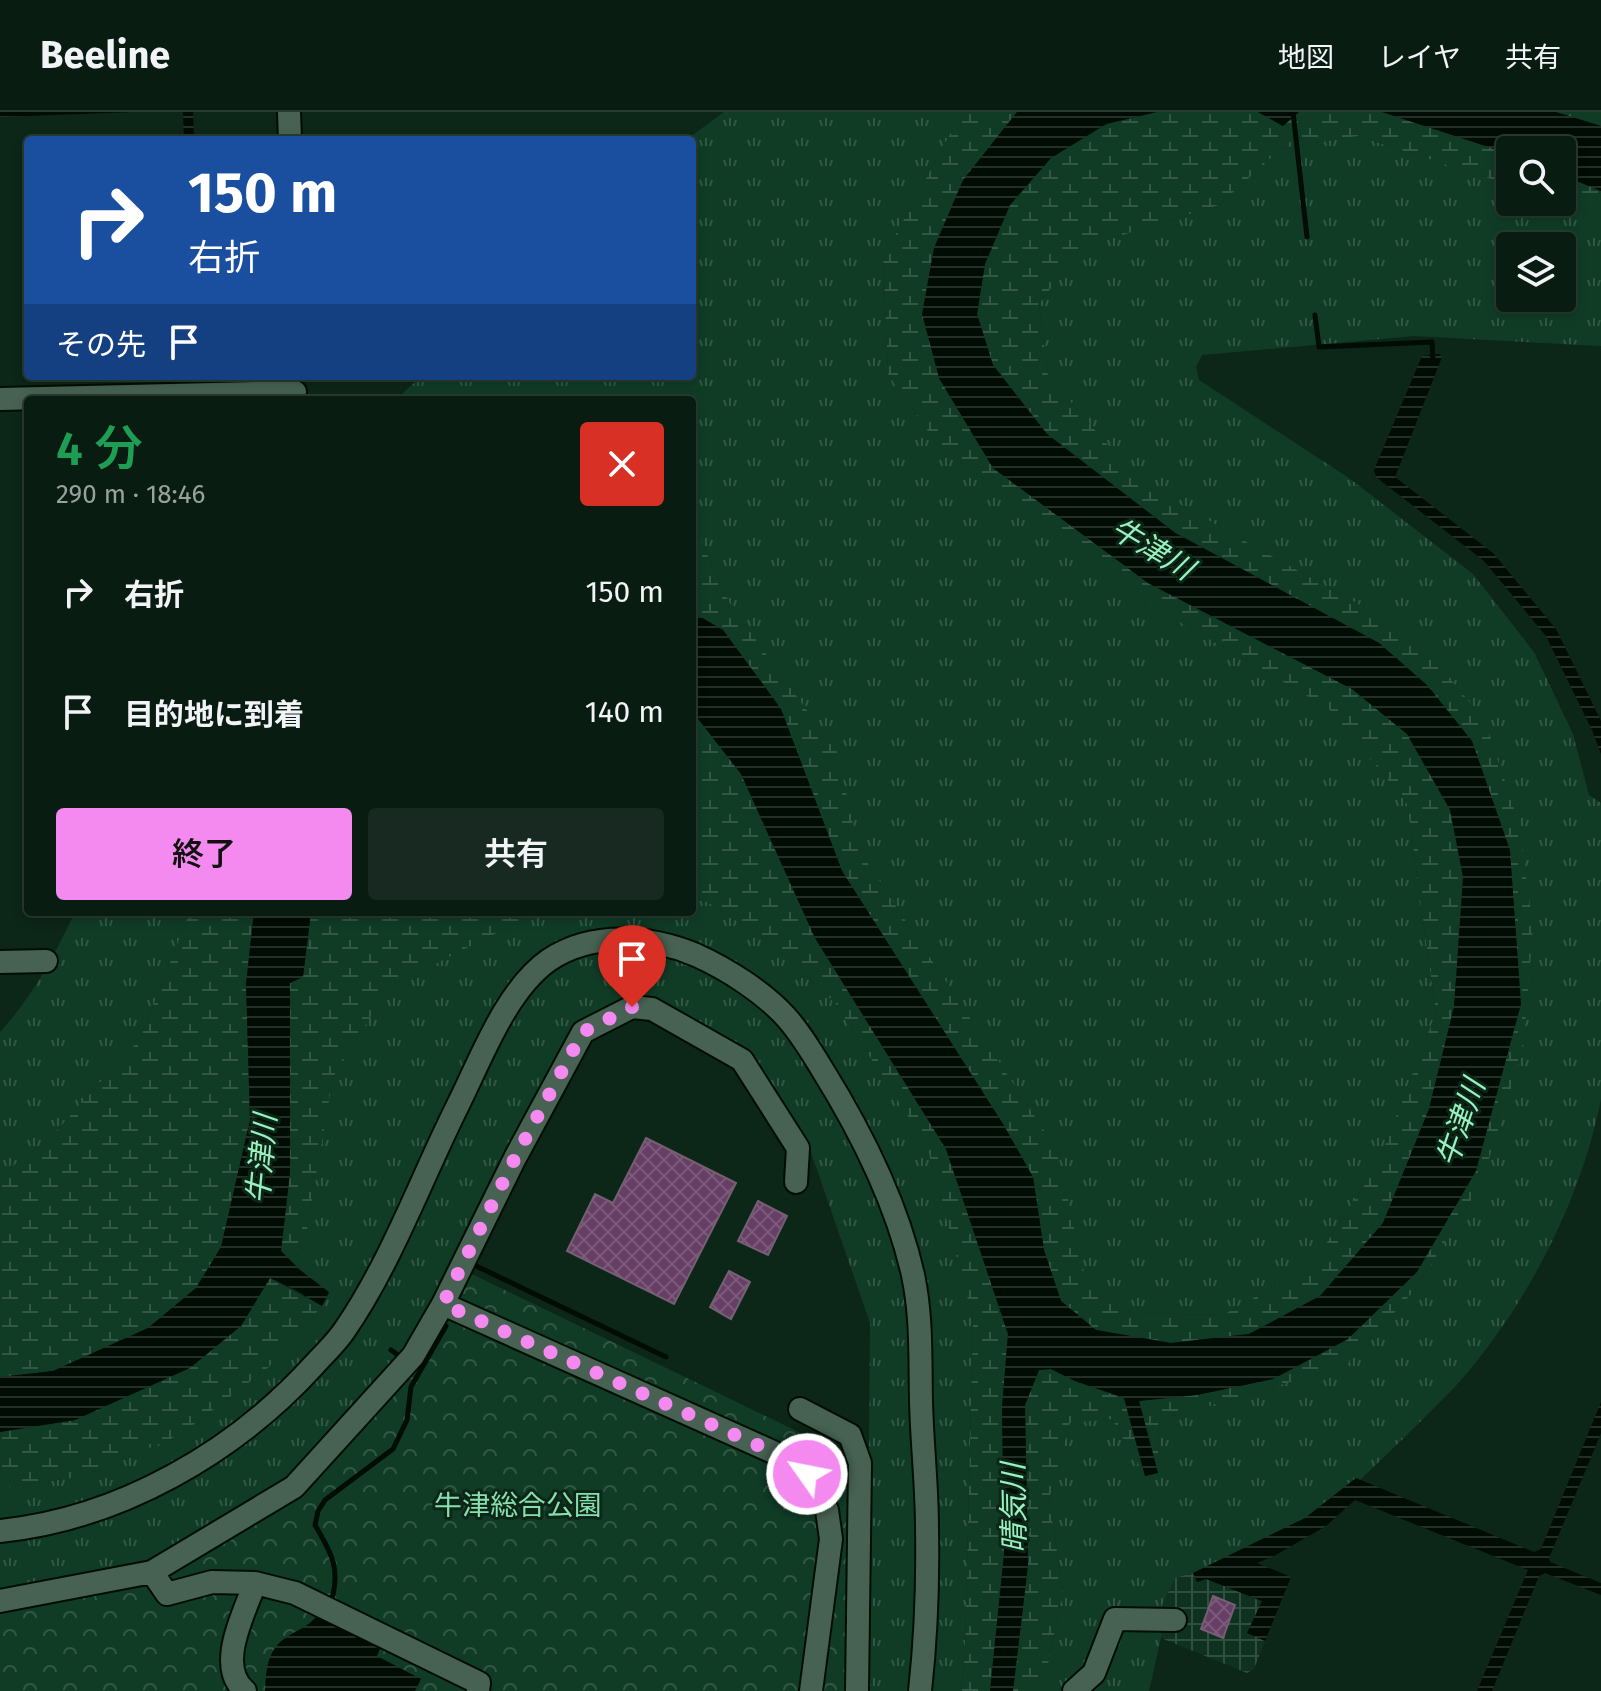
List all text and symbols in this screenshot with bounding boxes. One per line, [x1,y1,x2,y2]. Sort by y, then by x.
text: Beeline [40,32,170,78]
text: 地図 [1278,41,1334,74]
text: レイヤ [1378,41,1461,74]
text: 共有 [1505,41,1561,74]
map controls [1496,136,1576,312]
button: search [1496,136,1576,216]
text: 150 m [188,160,337,227]
icon: right [56,168,160,272]
button: layers [1496,232,1576,312]
text: 右折 [188,236,260,280]
icon: arrive [162,320,206,364]
text: その先 [56,327,146,363]
text: 4 分 [56,420,142,478]
button: close [580,422,664,506]
text: 290 m · 18:46 [56,479,205,510]
water label: 牛津川 [1104,510,1202,589]
icon: right [56,570,100,614]
text: 150 m [586,574,664,610]
text: 右折 [124,577,184,613]
icon: arrive [56,690,100,734]
text: 140 m [585,694,664,730]
text: 目的地に到着 [124,697,304,733]
button: 終了 [56,808,352,900]
button: 共有 [368,808,664,900]
pin [598,925,666,1007]
icon: arrive [610,937,654,981]
water label: 牛津川 [1429,1072,1494,1171]
water label: 牛津川 [240,1110,284,1205]
position arrow [765,1432,849,1516]
water label: 晴気川 [995,1460,1033,1553]
park label: 牛津総合公園 [434,1489,602,1522]

